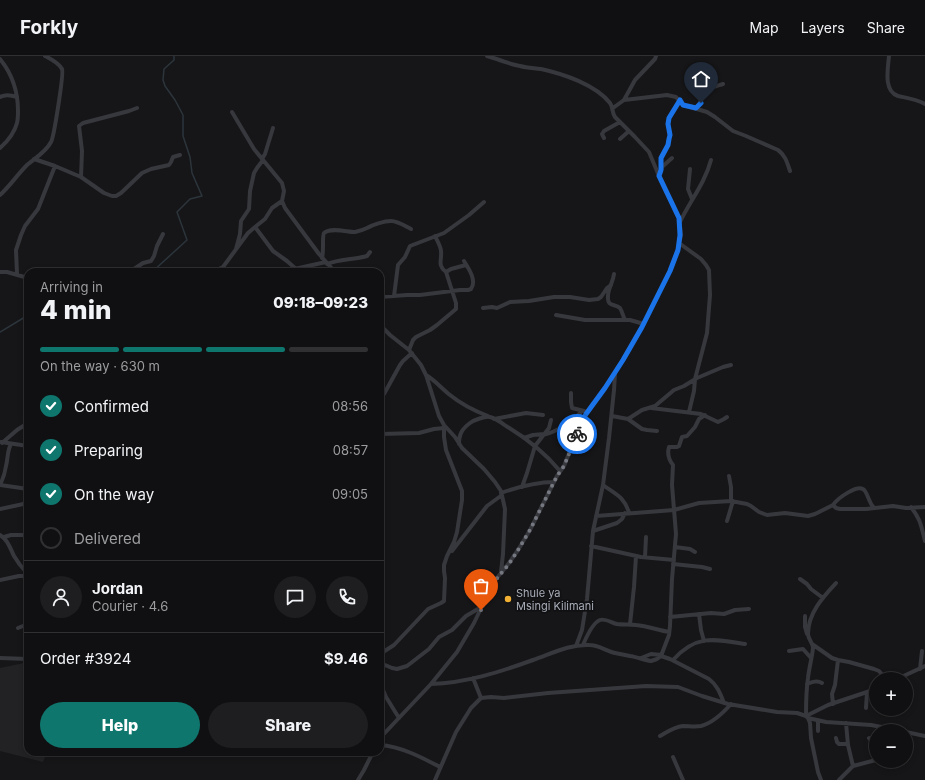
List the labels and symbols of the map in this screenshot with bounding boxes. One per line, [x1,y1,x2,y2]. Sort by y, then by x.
pin [684,62,718,103]
courier [557,414,597,454]
pin [464,569,498,610]
place label: Shule ya Msingi Kilimani [516,586,594,613]
marker: Shule ya Msingi Kilimani [503,594,513,604]

